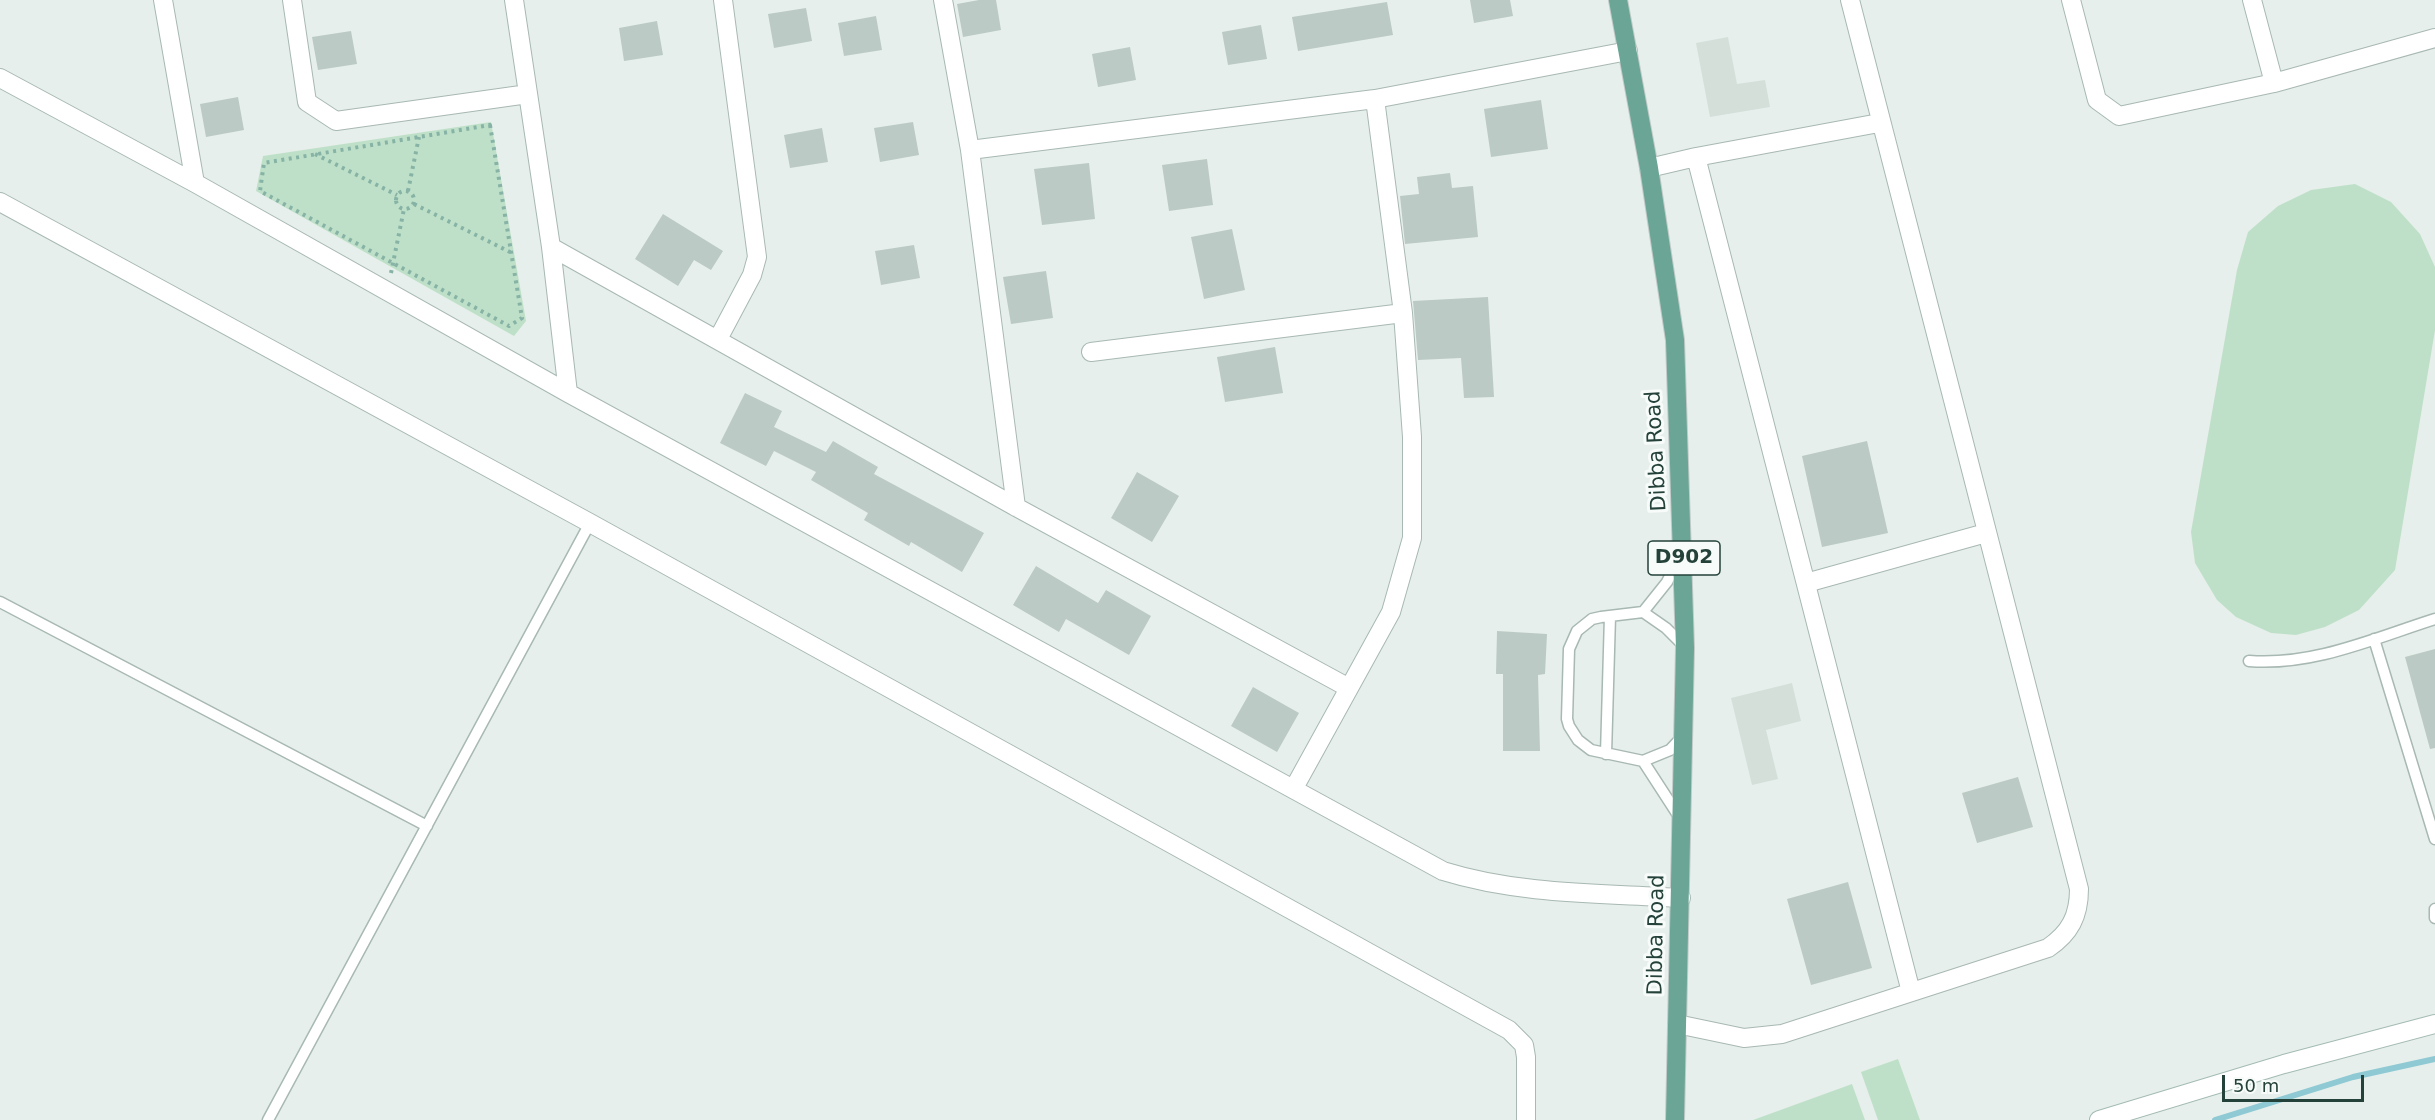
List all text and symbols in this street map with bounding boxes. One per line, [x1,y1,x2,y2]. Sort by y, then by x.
street label: Dibba Road [1641,390,1673,512]
road number: D902 [1648,541,1720,575]
street label: Dibba Road [1643,874,1671,996]
scale bar [2225,1063,2368,1101]
text: 50 m [2233,1075,2279,1096]

